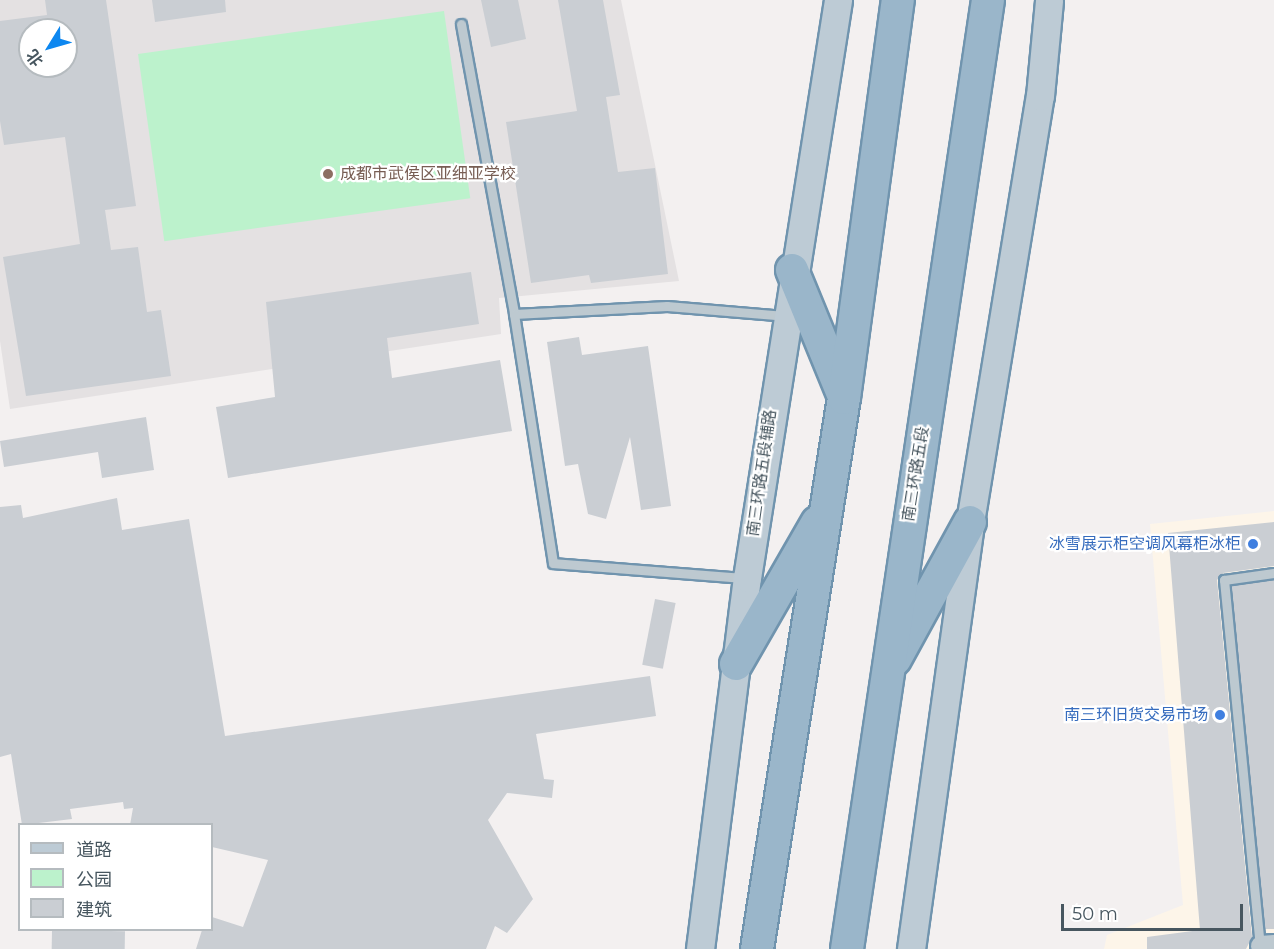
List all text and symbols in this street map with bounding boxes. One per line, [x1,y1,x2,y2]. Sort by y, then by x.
north arrow [18,18,78,78]
text: 北 [22,46,47,70]
place label: 成都市武侯区亚细亚学校 [340,164,516,184]
marker: 成都市武侯区亚细亚学校 [321,167,335,181]
street label: 南三环路五段辅路 [744,408,780,538]
street label: 南三环路五段 [899,425,933,523]
place label: 冰雪展示柜空调风幕柜冰柜 [1049,534,1241,554]
marker: 冰雪展示柜空调风幕柜冰柜 [1246,537,1260,551]
place label: 南三环旧货交易市场 [1064,705,1208,725]
marker: 南三环旧货交易市场 [1213,708,1227,722]
legend [18,823,213,931]
text: 道路 [76,839,112,861]
text: 公园 [76,869,112,891]
scale bar [1064,892,1246,930]
text: 建筑 [76,899,112,921]
text: 50 m [1072,903,1118,925]

